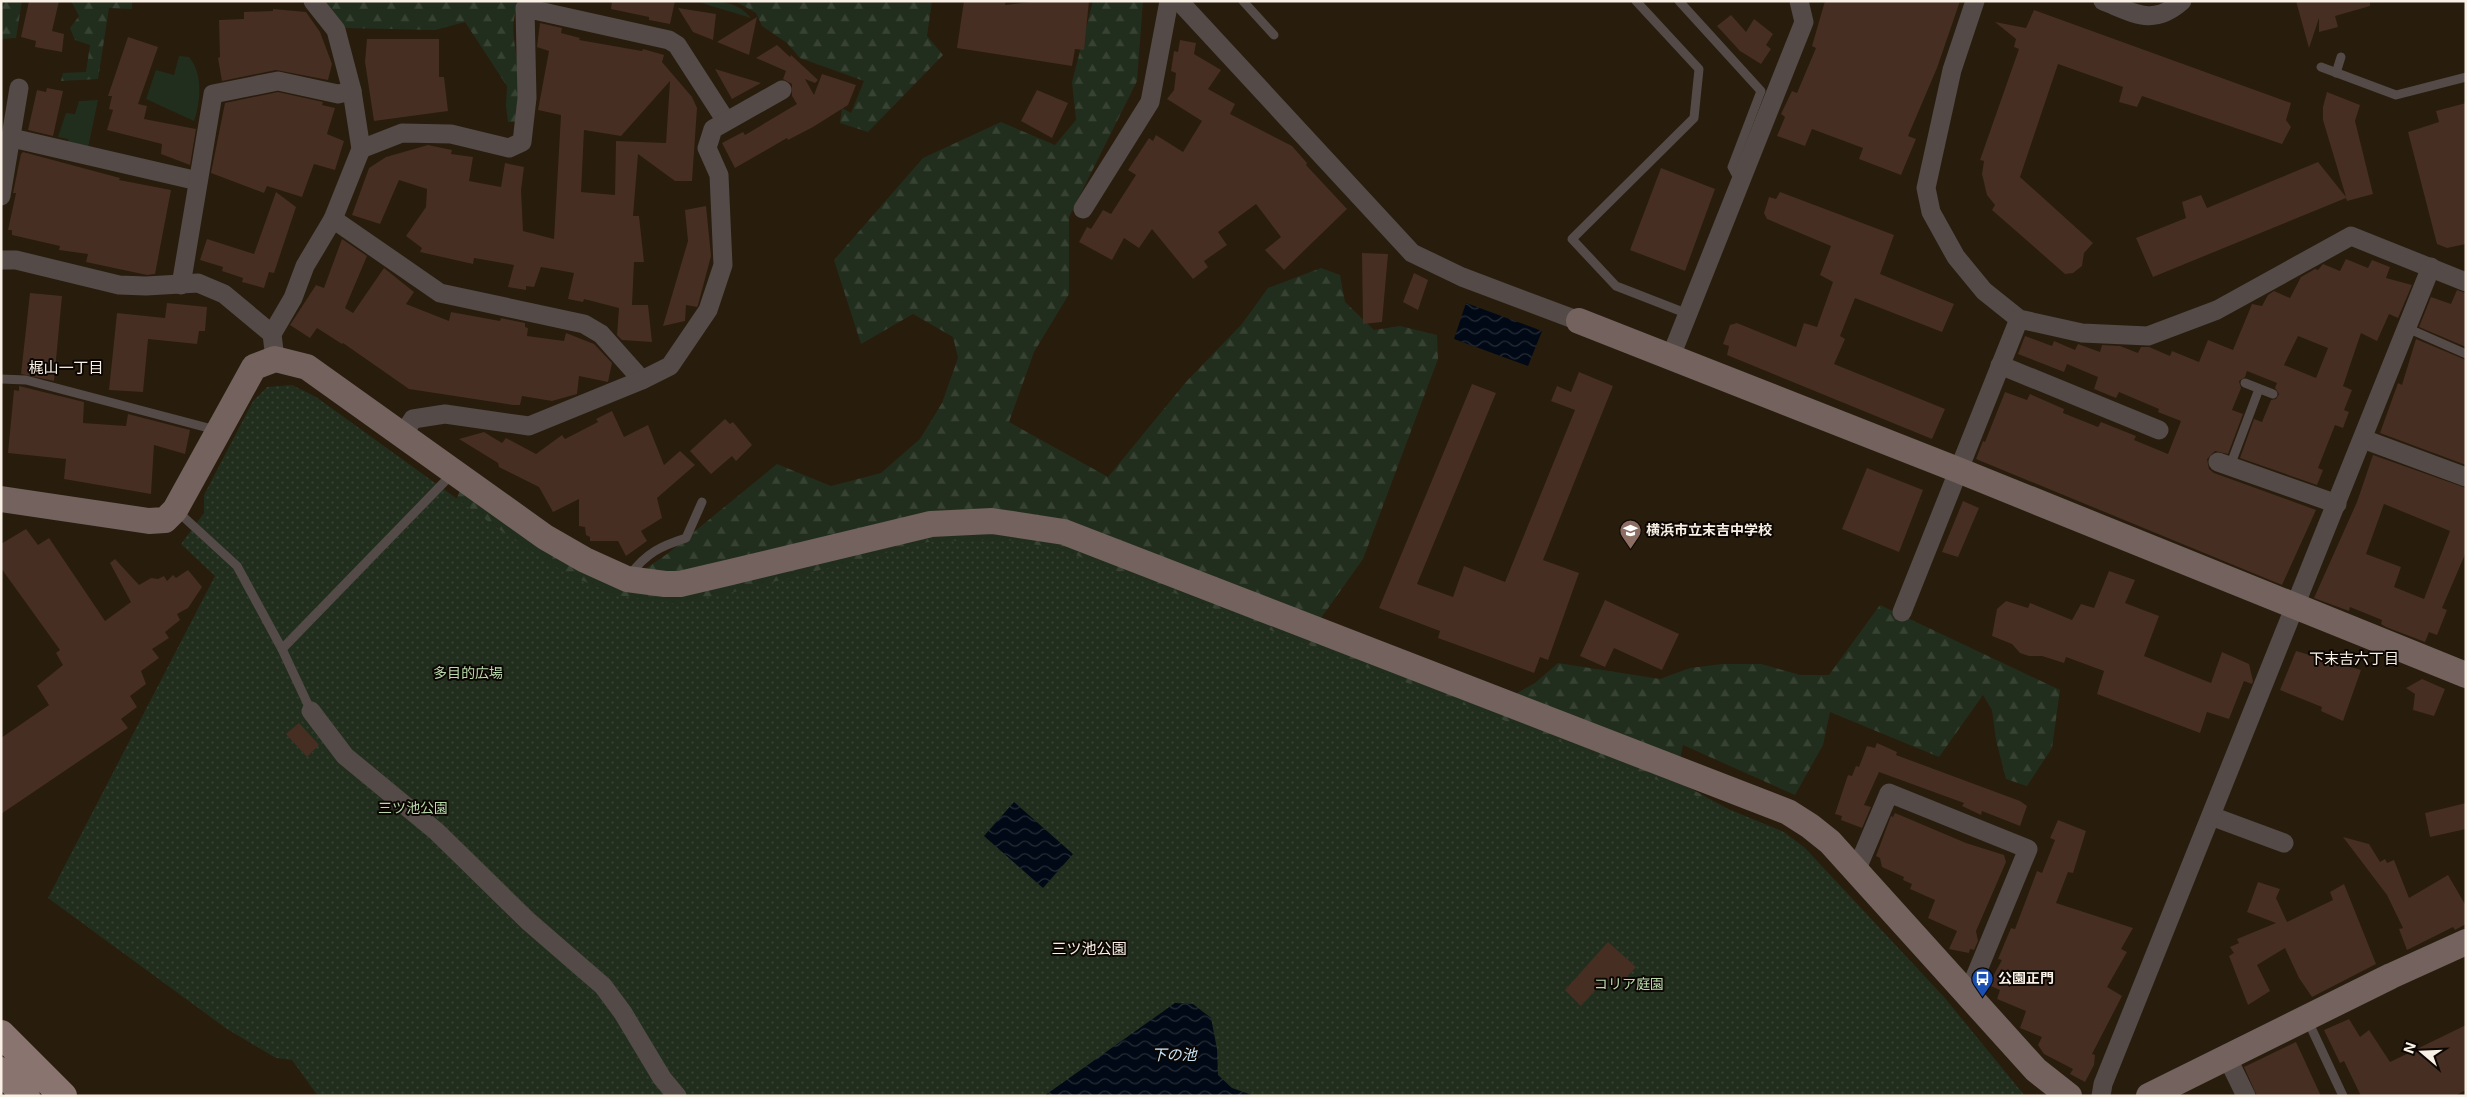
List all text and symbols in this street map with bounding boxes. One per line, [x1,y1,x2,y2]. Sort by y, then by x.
district label: 梶山一丁目 [28,358,104,377]
school or university icon: 横浜市立末吉中学校 [1618,518,1642,549]
place label: 横浜市立末吉中学校 [1646,521,1772,538]
district label: 下末吉六丁目 [2309,649,2399,668]
park label: 多目的広場 [433,664,503,681]
park label: 三ツ池公園 [378,799,448,816]
district label: 三ツ池公園 [1051,939,1127,958]
bus stop icon: 公園正門 [1970,966,1994,997]
place label: 公園正門 [1998,969,2054,986]
park label: コリア庭園 [1594,975,1664,992]
north arrow [2397,1027,2447,1077]
text: N [2399,1040,2419,1055]
water label: 下の池 [1151,1045,1198,1064]

